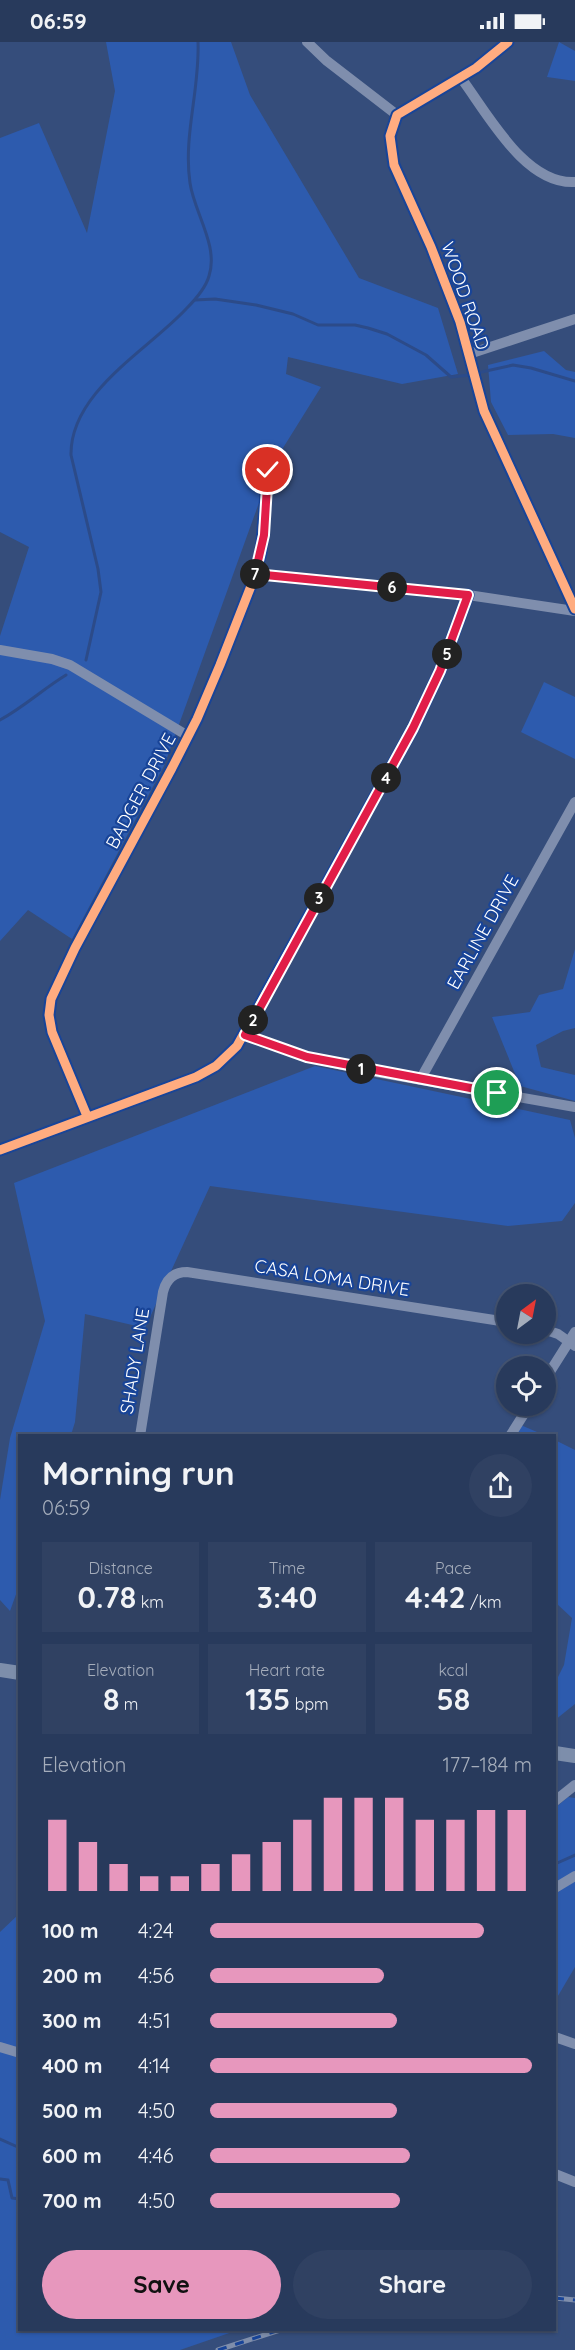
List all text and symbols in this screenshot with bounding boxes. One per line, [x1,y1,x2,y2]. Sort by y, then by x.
text: 06:59 [30,7,87,35]
street label: WOOD ROAD [436,239,495,353]
pin [242,444,293,495]
icon: check [251,453,284,486]
pin: 7 [240,559,270,589]
text: 7 [251,564,259,584]
pin: 6 [377,572,407,602]
text: 6 [388,577,396,597]
pin: 5 [432,639,462,669]
text: 5 [442,644,452,664]
street label: BADGER DRIVE [100,729,181,853]
pin: 4 [371,763,401,793]
text: 4 [381,768,391,788]
street label: EARLINE DRIVE [441,870,524,993]
pin: 3 [304,883,334,913]
text: 3 [315,888,323,908]
pin: 2 [238,1005,268,1035]
text: 2 [248,1010,258,1030]
pin: 1 [346,1054,376,1084]
text: 1 [358,1059,364,1079]
pin [471,1067,522,1118]
icon: arrive [480,1076,513,1109]
street label: CASA LOMA DRIVE [253,1254,411,1301]
north arrow [496,1284,556,1344]
map controls [496,1284,556,1416]
street label: SHADY LANE [115,1306,154,1415]
button: locate [496,1356,556,1416]
text: Morning run [42,1452,235,1493]
button: share [469,1454,532,1517]
text: 06:59 [42,1495,90,1520]
text: Distance [89,1558,153,1578]
text: Time [269,1558,305,1578]
text: Pace [435,1558,472,1578]
text: 0.78 [77,1578,136,1616]
text: 3:40 [257,1578,317,1616]
text: 4:42 [405,1578,466,1616]
text: km [136,1592,164,1612]
text: /km [466,1592,502,1612]
text: Elevation [87,1660,154,1680]
text: Heart rate [249,1660,325,1680]
text: kcal [438,1660,468,1680]
text: 8 [103,1680,119,1718]
text: 135 [245,1680,290,1718]
text: 58 [436,1680,470,1718]
text: m [119,1694,138,1714]
text: bpm [290,1694,329,1714]
text: Elevation [42,1752,126,1777]
text: 177–184 m [442,1752,532,1777]
text: 100 m [42,1918,98,1943]
text: 4:24 [138,1918,174,1943]
text: 200 m [42,1963,102,1988]
text: 4:56 [138,1963,174,1988]
text: 300 m [42,2008,101,2033]
text: 4:51 [138,2008,171,2033]
text: 400 m [42,2053,102,2078]
text: 4:14 [138,2053,170,2078]
text: 500 m [42,2098,102,2123]
text: 4:50 [138,2098,175,2123]
text: 600 m [42,2143,102,2168]
text: 4:46 [138,2143,174,2168]
text: 700 m [42,2188,102,2213]
text: 4:50 [138,2188,175,2213]
button: Save [42,2250,281,2319]
button: Share [293,2250,532,2319]

